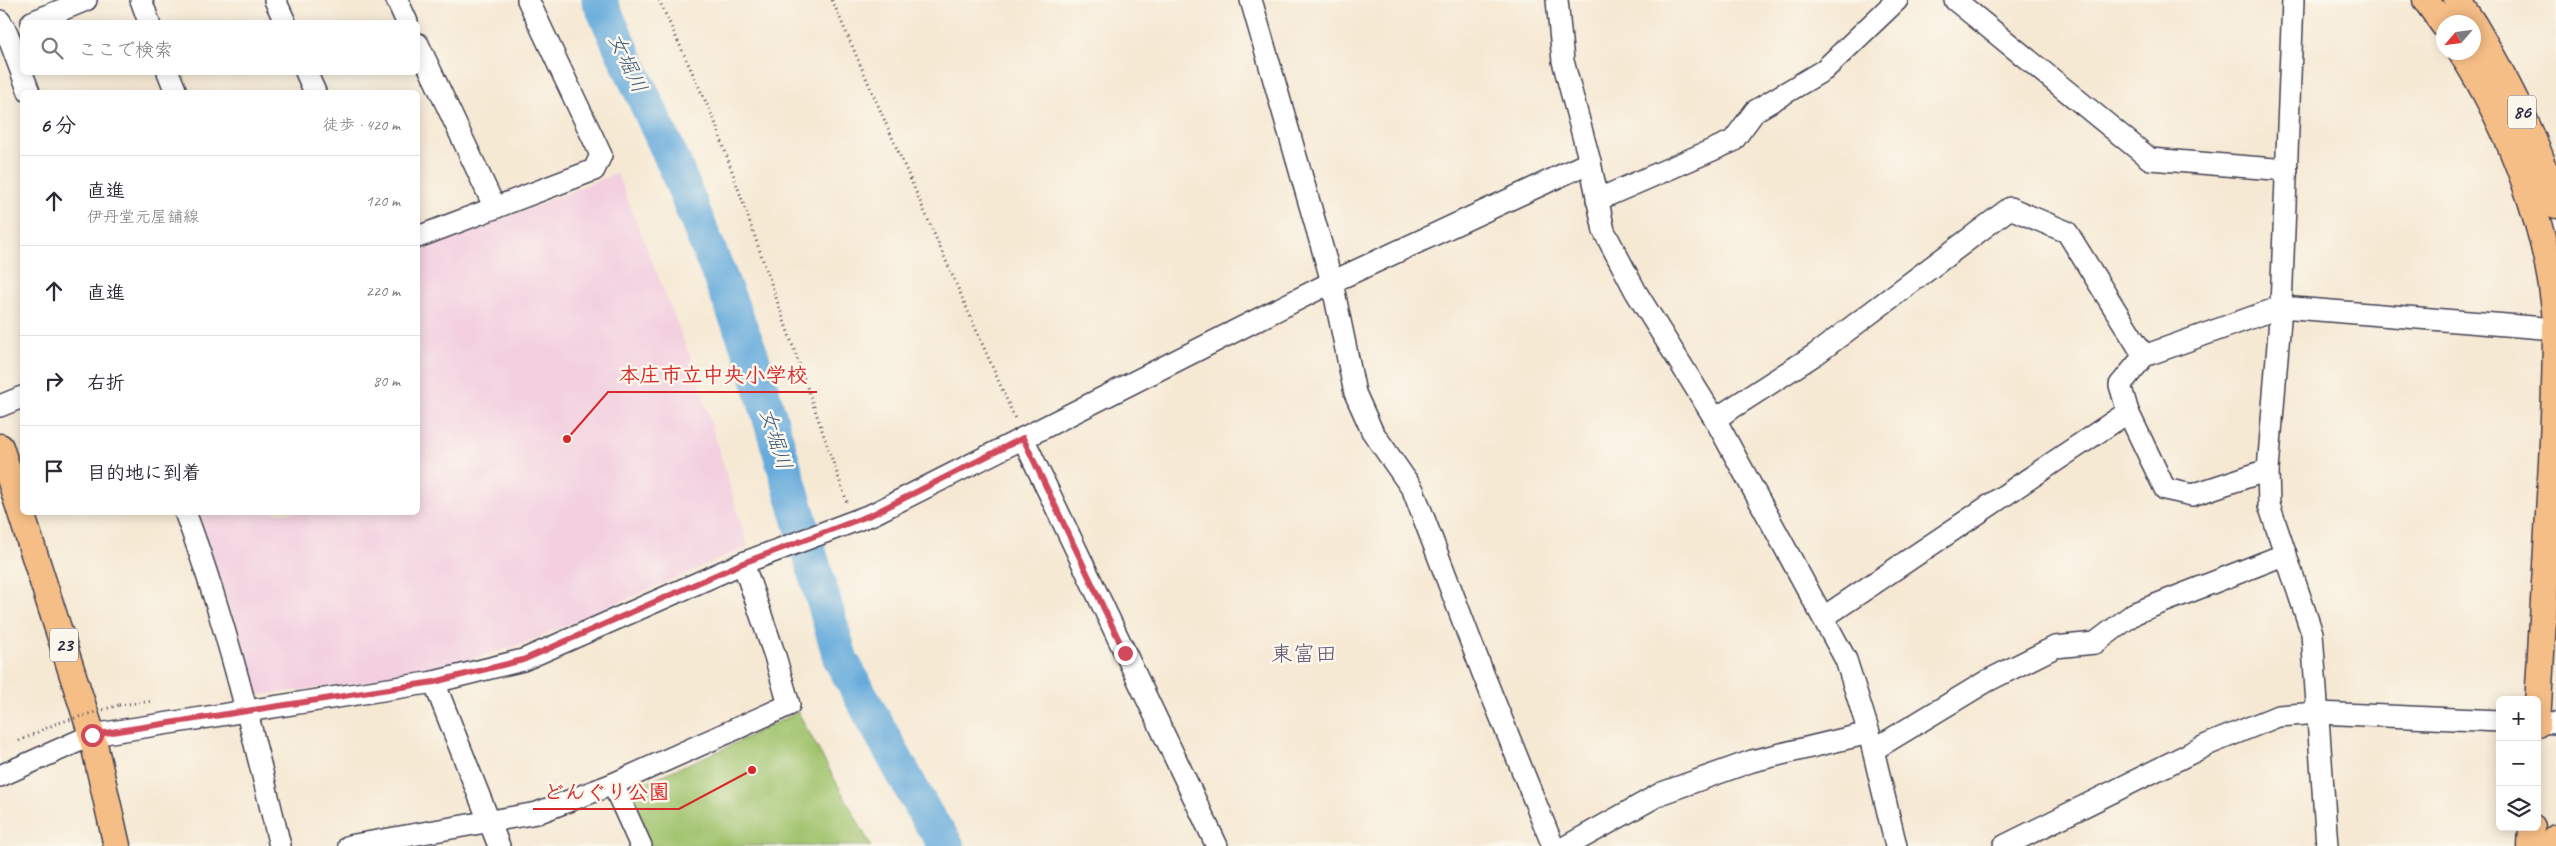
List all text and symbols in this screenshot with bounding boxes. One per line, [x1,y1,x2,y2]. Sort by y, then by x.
north arrow [2436,15,2481,60]
search box [20,20,420,75]
water label: 女堀川 [603,29,653,97]
icon: search [38,34,66,62]
text: ここで検索 [78,38,173,62]
road number: 86 [2508,95,2536,128]
text: 6 分 [40,112,76,138]
text: 徒歩 · 420 m [323,115,400,135]
text: 直進 [87,179,125,203]
icon: ahead [40,187,68,215]
text: 120 m [366,191,400,211]
text: 伊丹堂元屋舗線 [87,207,199,227]
icon: ahead [40,277,68,305]
text: 直進 [87,281,125,305]
text: 220 m [366,281,400,301]
callout: 本庄市立中央小学校 [608,356,817,392]
text: 本庄市立中央小学校 [619,362,808,388]
icon: right [40,367,68,395]
text: 右折 [87,371,125,395]
text: 80 m [373,371,400,391]
water label: 女堀川 [754,405,798,473]
icon: arrive [40,457,68,485]
text: 目的地に到着 [87,461,201,485]
road number: 23 [50,628,78,662]
district label: 東富田 [1271,640,1337,668]
route end [1114,642,1137,665]
map controls [2496,696,2541,831]
button: + [2496,696,2541,741]
route start [81,724,104,747]
button: − [2496,741,2541,786]
callout: どんぐり公園 [533,773,679,809]
text: どんぐり公園 [543,779,669,805]
button: layers [2496,786,2541,831]

